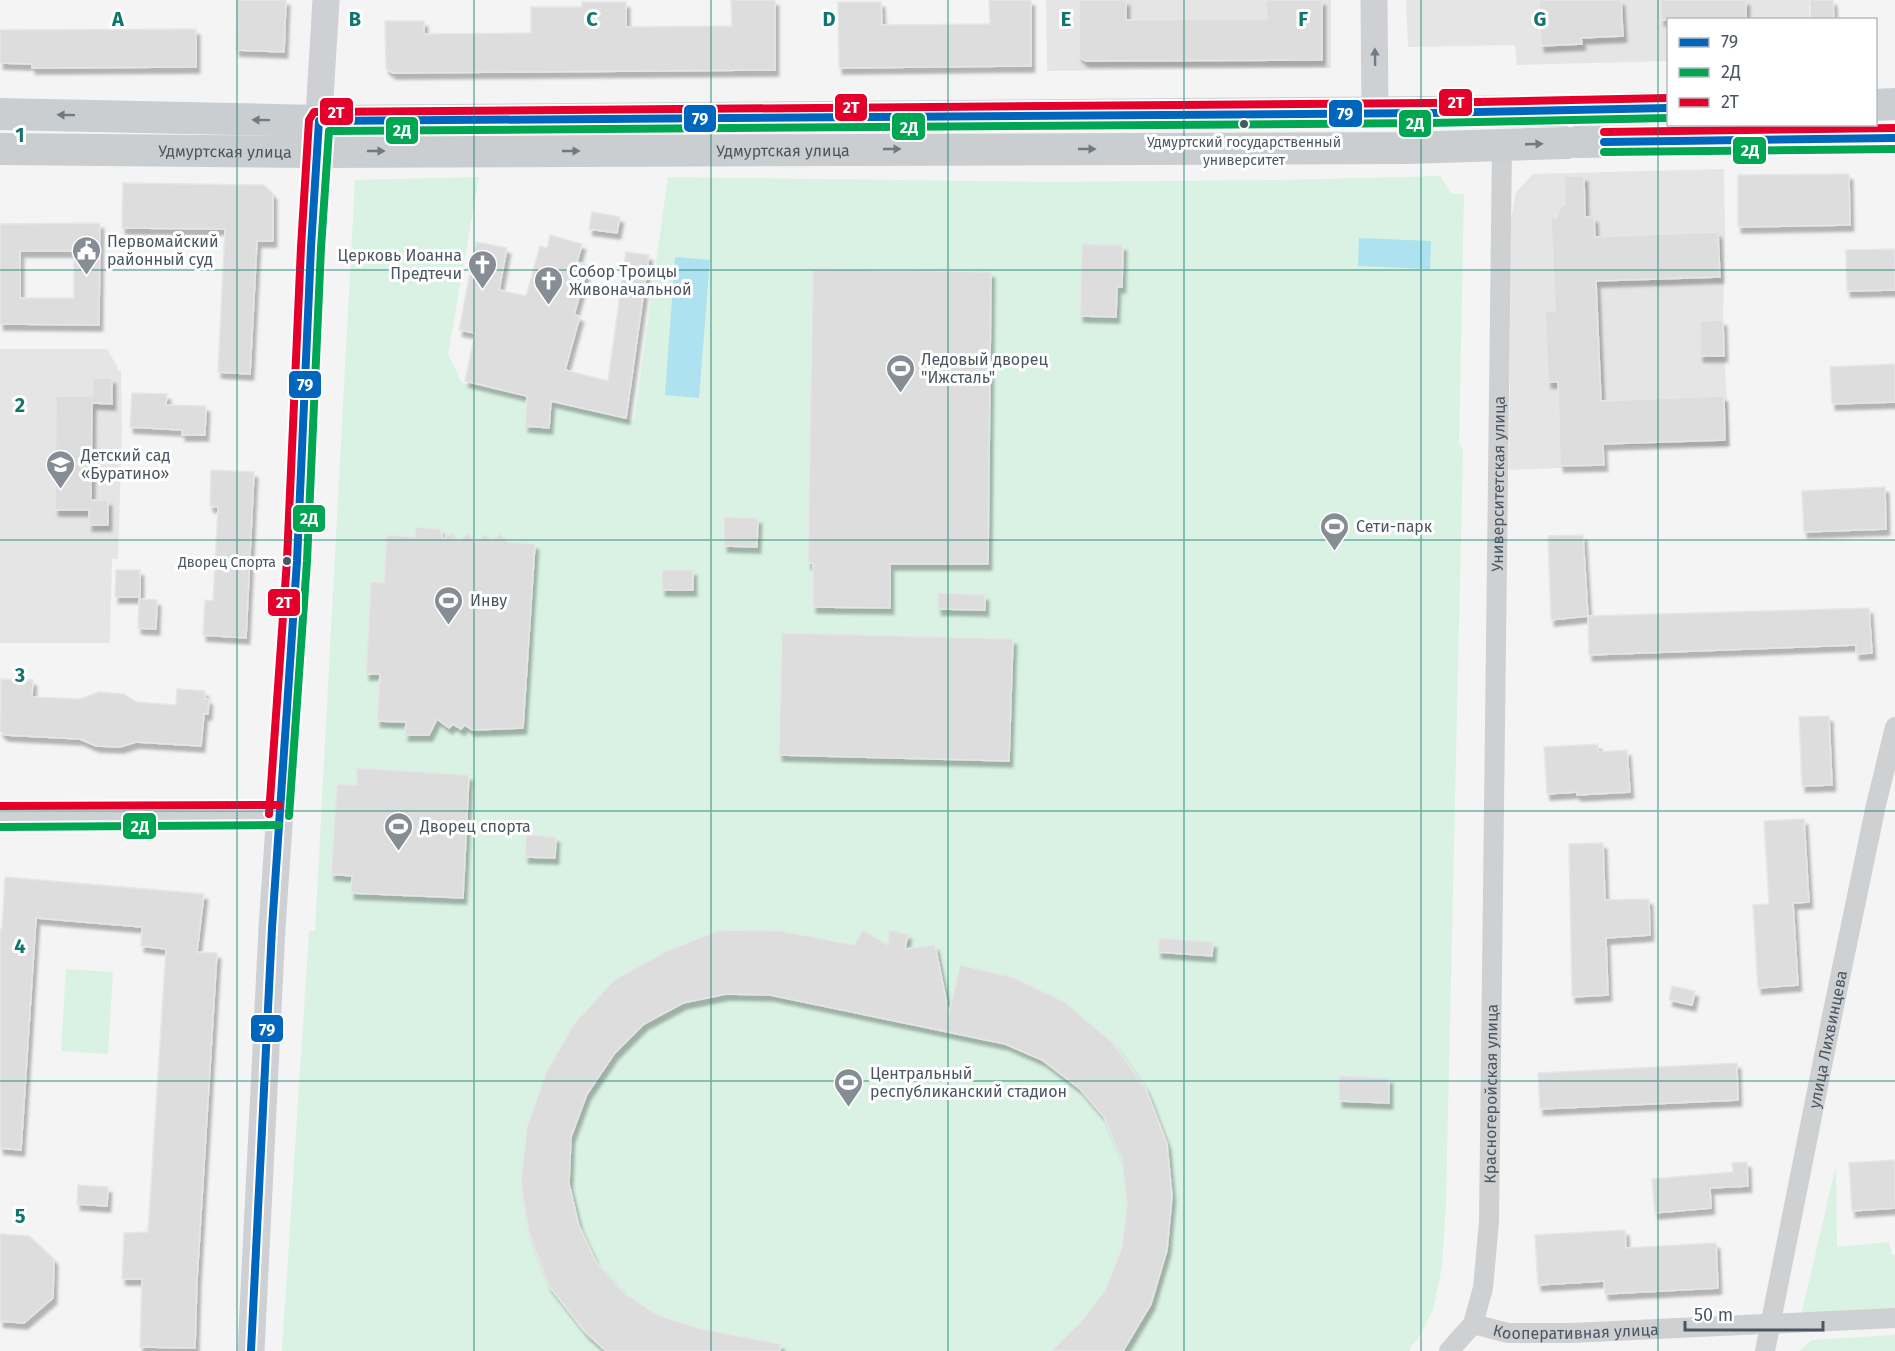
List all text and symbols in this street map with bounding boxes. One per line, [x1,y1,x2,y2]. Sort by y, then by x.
text: A [111,7,125,31]
text: B [349,7,361,31]
text: C [586,7,598,31]
text: D [822,7,836,31]
text: E [1061,7,1071,31]
text: F [1298,7,1308,31]
text: G [1534,7,1546,31]
legend [1667,18,1877,126]
text: 79 [1721,31,1738,53]
one-way arrow [1370,47,1380,66]
text: 2Д [1721,61,1741,83]
line badge: 2Т [1438,88,1473,117]
text: 2Т [1721,91,1740,113]
line badge: 2Т [834,93,868,122]
text: 2Т [1448,93,1465,112]
line badge: 2Т [319,97,354,126]
text: 2Т [843,98,860,117]
line badge: 79 [1328,99,1363,128]
text: 2Т [328,103,345,122]
line badge: 79 [683,104,717,133]
text: 79 [1337,104,1353,123]
text: 79 [692,109,708,128]
line badge: 2Д [1398,109,1432,138]
one-way arrow [57,111,76,120]
line badge: 2Д [891,112,926,141]
text: 2Д [1406,114,1424,133]
one-way arrow [251,115,270,125]
line badge: 2Д [385,116,419,145]
text: 2Д [900,118,918,137]
marker: Удмуртский государственный университет [1238,118,1250,130]
text: 2Д [393,121,411,140]
text: 1 [15,123,25,147]
place label: Удмуртский государственный университет [1147,134,1341,169]
line badge: 2Д [1732,136,1767,165]
one-way arrow [1524,139,1543,149]
street label: Удмуртская улица [158,141,292,162]
street label: Удмуртская улица [716,141,850,161]
text: 2Д [1741,141,1759,160]
one-way arrow [882,144,901,154]
one-way arrow [1077,144,1096,154]
one-way arrow [366,146,385,156]
one-way arrow [561,146,580,156]
place label: Первомайский районный суд [107,232,219,269]
public building icon: Первомайский районный суд [70,234,102,276]
place label: Церковь Иоанна Предтечи [338,246,462,283]
church icon: Церковь Иоанна Предтечи [467,248,499,290]
place label: Собор Троицы Живоначальной [569,262,692,299]
church icon: Собор Троицы Живоначальной [532,264,564,306]
place label: Ледовый дворец "Ижсталь" [921,350,1048,387]
sports icon: Ледовый дворец "Ижсталь" [884,352,916,394]
line badge: 79 [288,370,322,399]
text: 79 [297,375,313,394]
text: 2 [15,393,25,417]
street label: Университетская улица [1488,396,1509,572]
place label: Детский сад «Буратино» [80,446,170,483]
school or university icon: Детский сад «Буратино» [44,448,76,490]
line badge: 2Д [292,504,326,533]
text: 2Д [300,509,318,528]
sports icon: Сети-парк [1319,510,1351,552]
place label: Сети-парк [1356,517,1433,536]
place label: Дворец Спорта [177,554,276,571]
marker: Дворец Спорта [281,555,293,567]
sports icon: Инву [433,584,465,626]
line badge: 2Т [267,588,301,617]
place label: Инву [470,591,507,610]
text: 2Т [276,593,293,612]
text: 3 [14,663,25,687]
sports icon: Дворец спорта [383,810,415,852]
line badge: 2Д [122,812,157,840]
text: 2Д [131,817,149,836]
place label: Дворец спорта [419,817,531,836]
text: 4 [14,934,26,958]
street label: улица Лихвинцева [1805,969,1851,1110]
street label: Красногеройская улица [1480,1004,1502,1184]
line badge: 79 [250,1014,284,1043]
text: 79 [259,1020,275,1039]
place label: Центральный республиканский стадион [870,1064,1067,1101]
sports icon: Центральный республиканский стадион [833,1066,865,1108]
text: 5 [15,1204,26,1228]
scale bar [1685,1294,1823,1332]
text: 50 m [1694,1304,1733,1326]
street label: Кооперативная улица [1491,1320,1659,1344]

